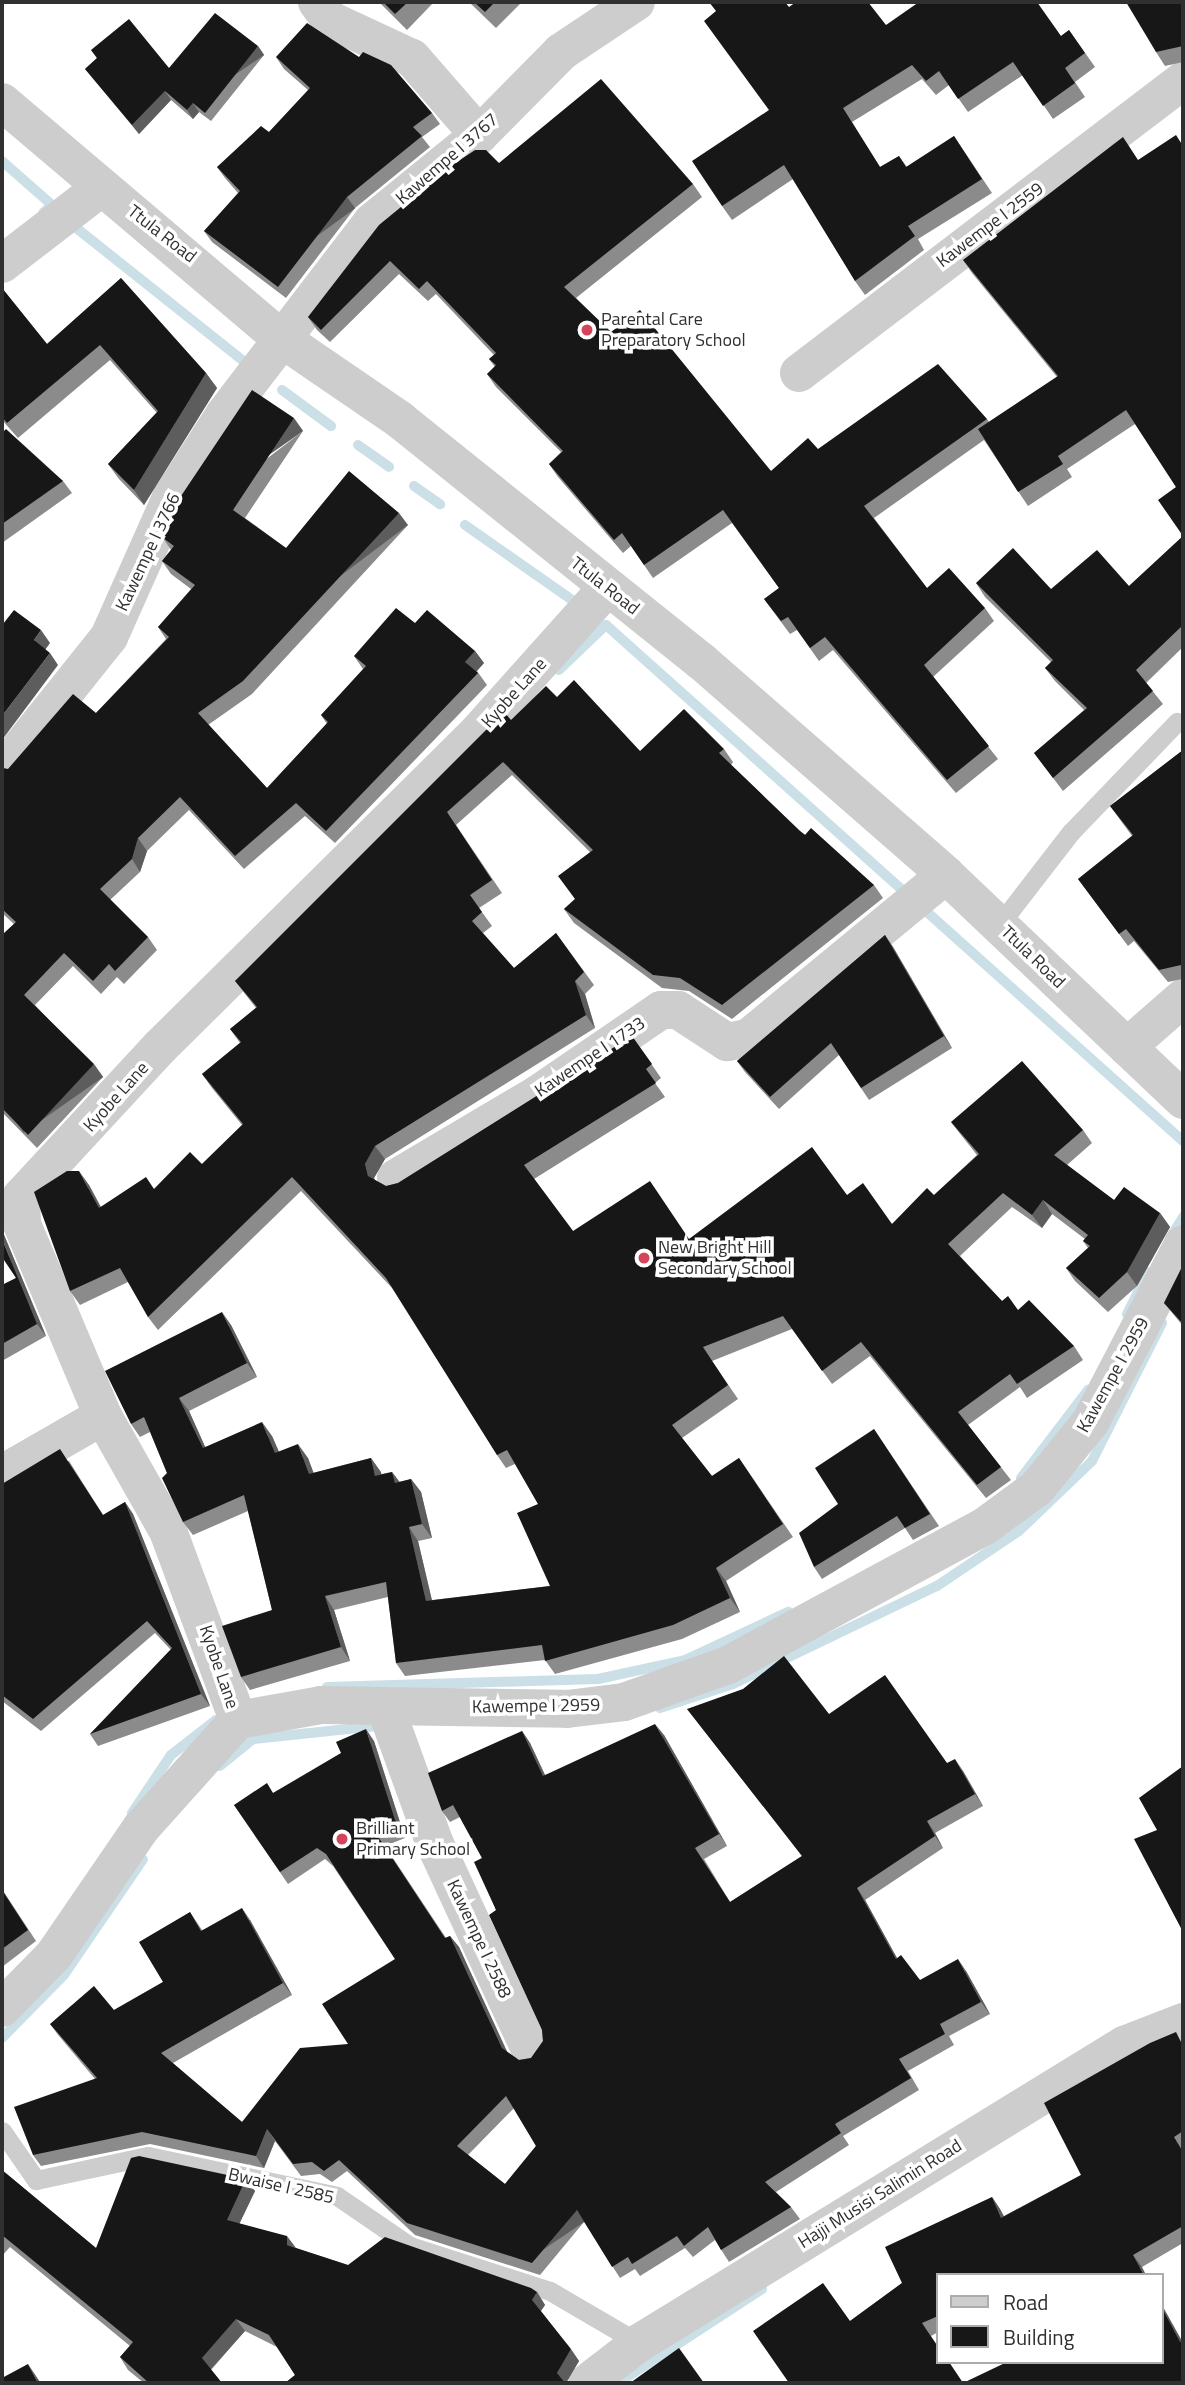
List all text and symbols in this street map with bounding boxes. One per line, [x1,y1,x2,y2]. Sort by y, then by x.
street label: Kawempe I 3767 [392,109,502,209]
street label: Kawempe I 2559 [932,178,1048,272]
street label: Ttula Road [123,201,201,267]
place label: Parental Care Preparatory School [601,309,746,352]
marker: Parental Care Preparatory School [579,322,595,338]
street label: Kawempe I 3766 [111,489,185,615]
street label: Ttula Road [566,553,644,619]
street label: Kyobe Lane [477,654,551,732]
street label: Ttula Road [996,921,1070,993]
street label: Kawempe I 1733 [531,1012,649,1102]
street label: Kyobe Lane [79,1058,153,1136]
place label: New Bright Hill Secondary School [658,1237,792,1280]
marker: New Bright Hill Secondary School [636,1250,652,1266]
street label: Kawempe I 2959 [1072,1314,1154,1436]
street label: Kyobe Lane [195,1622,243,1712]
street label: Kawempe I 2959 [472,1694,600,1718]
place label: Brilliant Primary School [356,1818,470,1860]
marker: Brilliant Primary School [334,1831,350,1847]
street label: Kawempe I 2588 [442,1876,516,2002]
street label: Hajji Musisi Salimin Road [794,2135,966,2253]
street label: Bwaise I 2585 [226,2163,336,2209]
legend [936,2273,1164,2364]
text: Road [1003,2286,1048,2318]
text: Building [1003,2321,1074,2353]

